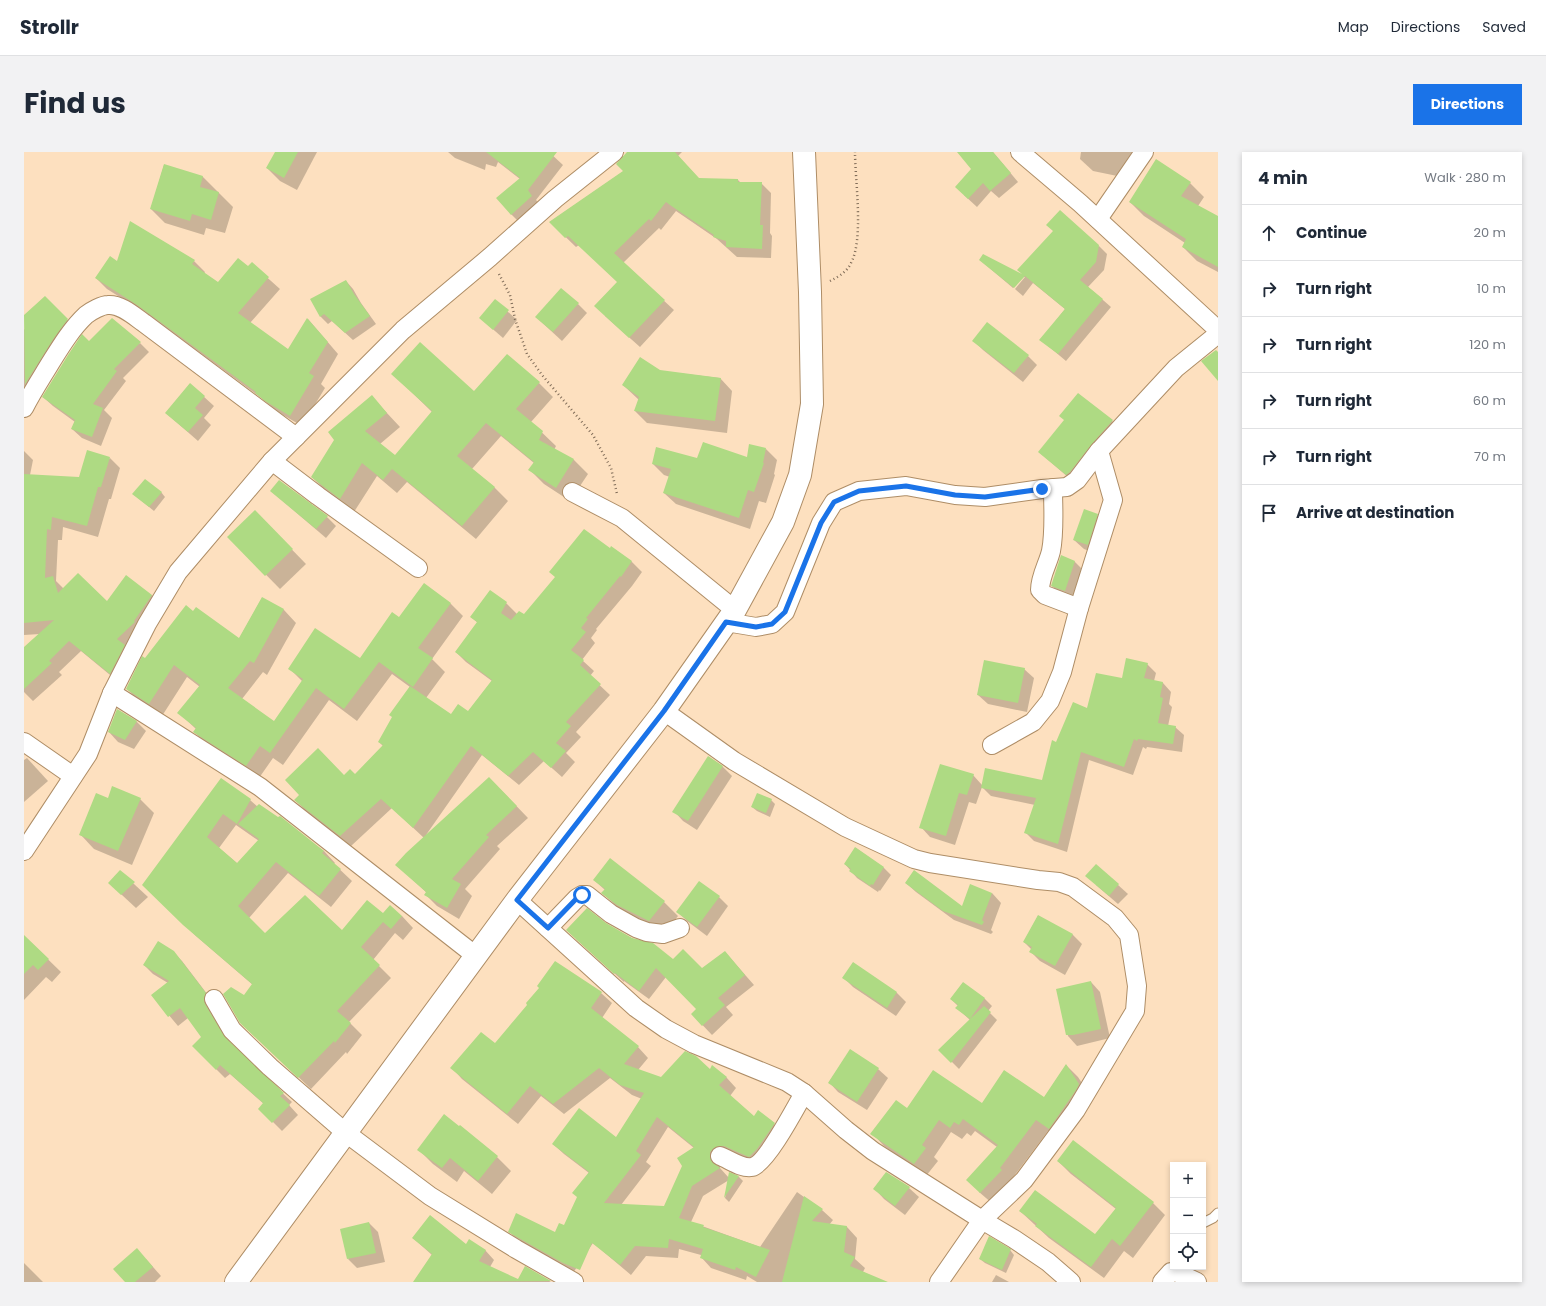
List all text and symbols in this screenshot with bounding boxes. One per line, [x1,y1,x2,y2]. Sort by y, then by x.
text: Strollr [20,14,79,41]
text: Map [1338,17,1369,37]
text: Directions [1391,17,1460,37]
text: Saved [1482,17,1526,37]
text: Find us [24,84,126,123]
button: Directions [1413,84,1522,125]
text: 4 min [1258,166,1308,190]
text: Walk · 280 m [1424,168,1506,187]
icon: ahead [1258,222,1280,244]
text: Continue [1296,222,1367,243]
text: 20 m [1473,223,1506,242]
icon: right [1258,278,1280,300]
text: Turn right [1296,278,1372,299]
text: 10 m [1477,279,1506,298]
icon: right [1258,334,1280,356]
text: Turn right [1296,334,1372,355]
text: 120 m [1469,335,1506,354]
icon: right [1258,390,1280,412]
text: Turn right [1296,390,1372,411]
text: 60 m [1473,391,1506,410]
icon: right [1258,446,1280,468]
text: Turn right [1296,446,1372,467]
text: 70 m [1474,447,1506,466]
route end [1033,480,1051,498]
icon: arrive [1258,502,1280,524]
text: Arrive at destination [1296,502,1454,523]
route start [573,886,591,904]
map controls [1170,1162,1206,1270]
button: + [1170,1162,1206,1198]
button: − [1170,1198,1206,1234]
button: locate [1170,1234,1206,1270]

